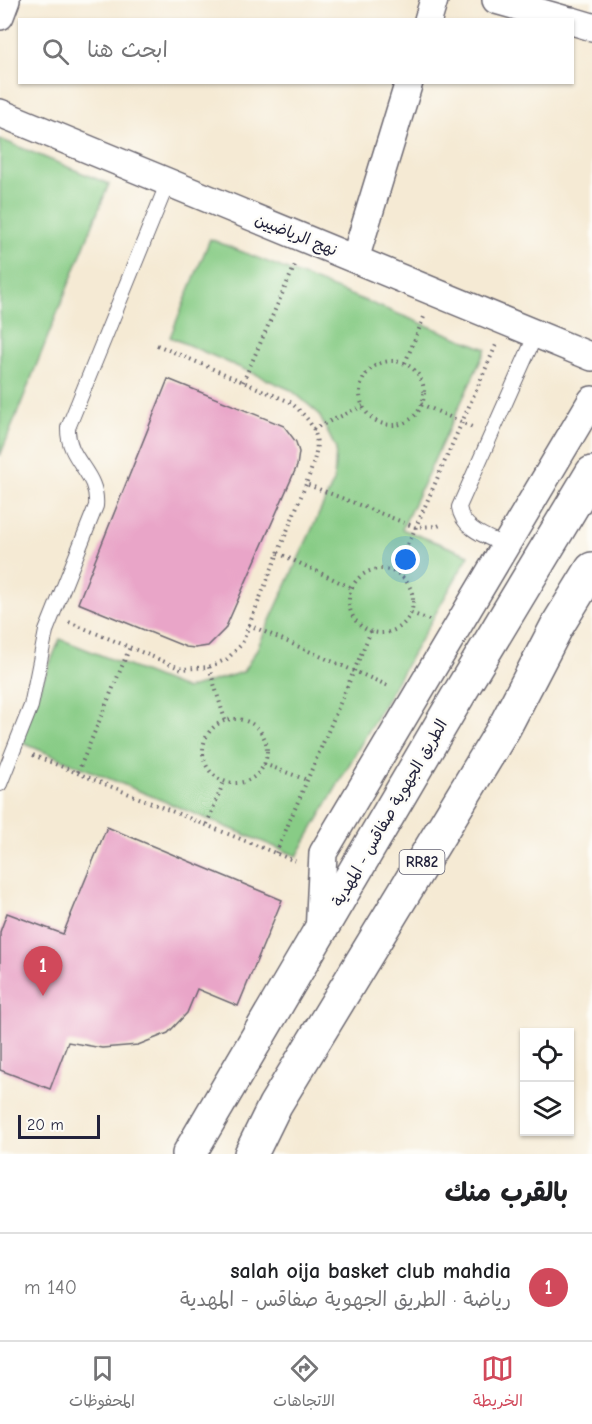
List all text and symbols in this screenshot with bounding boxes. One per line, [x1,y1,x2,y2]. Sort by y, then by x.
search box [18,18,574,84]
icon: search [39,35,72,68]
text: ابحث هنا [87,37,168,63]
street label: نهج الرياضيين [252,210,340,261]
your location [391,545,420,574]
street label: الطريق الجهوية صفاقس - المهدية [329,716,452,910]
road number: RR82 [400,850,444,874]
pin: 1 [24,946,63,996]
map controls [520,1028,574,1136]
button: locate [520,1028,574,1082]
button: layers [520,1082,574,1136]
scale bar [18,1112,100,1140]
text: 20 m [27,1116,64,1134]
text: بالقرب منك [445,1178,568,1208]
text: salah oija basket club mahdia [230,1258,511,1284]
text: 140 m [24,1276,77,1299]
text: 1 [545,1276,552,1299]
text: رياضة · الطريق الجهوية صفاقس - المهدية [180,1288,511,1311]
tab: المحفوظات [69,1352,135,1415]
tab: الاتجاهات [273,1352,335,1415]
tab: الخريطة [473,1352,523,1415]

